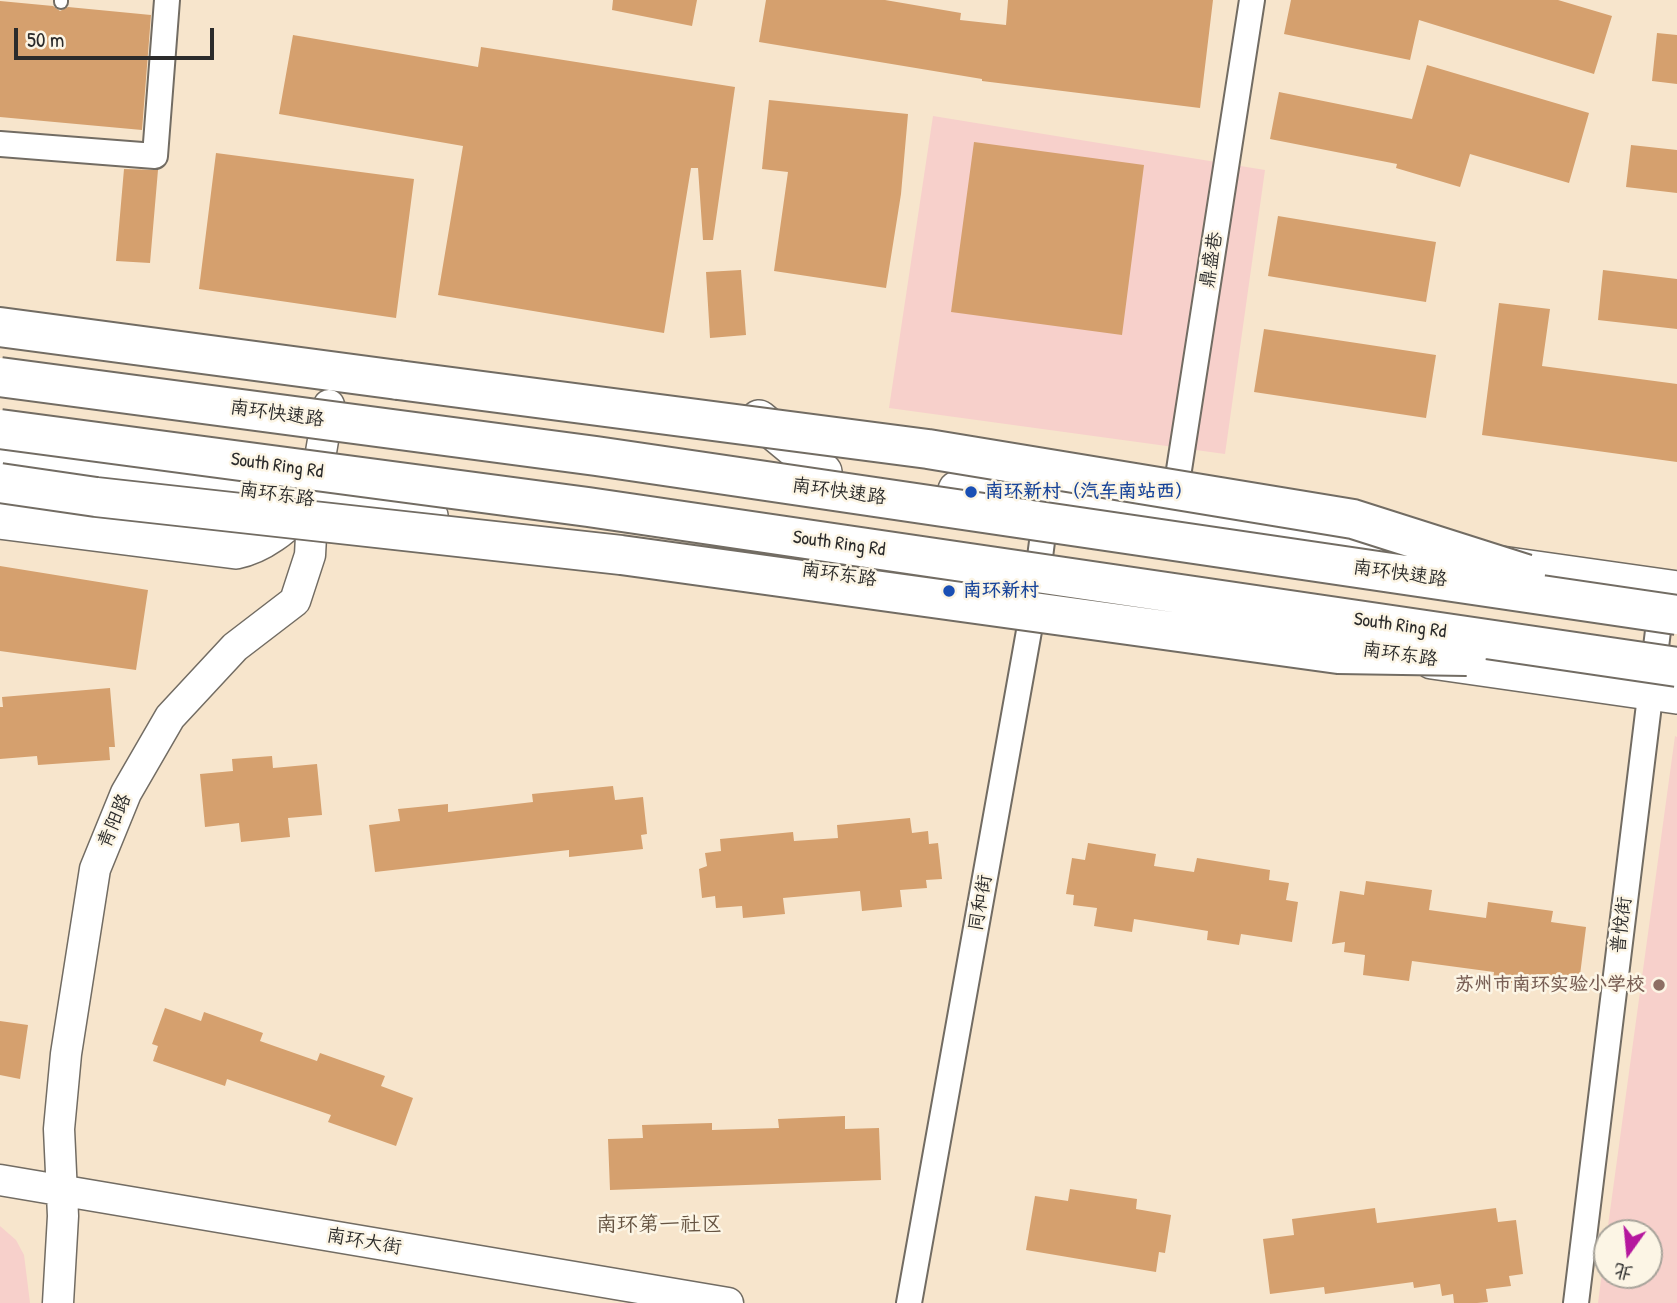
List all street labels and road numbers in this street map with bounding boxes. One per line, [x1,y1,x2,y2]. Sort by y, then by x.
street label: 鼎盛巷 [1196,230,1228,290]
street label: 南环快速路 [228,396,326,432]
street label: South Ring Rd [229,448,325,484]
street label: 南环快速路 [790,474,888,510]
street label: 南环东路 [238,478,316,512]
street label: South Ring Rd [791,526,887,562]
street label: 南环快速路 [1351,556,1449,592]
street label: 南环东路 [800,558,878,592]
street label: South Ring Rd [1352,608,1448,644]
street label: 南环东路 [1361,638,1439,672]
street label: 青阳路 [93,790,137,852]
street label: 同和街 [965,873,997,933]
street label: 普悦街 [1607,895,1637,955]
street label: 南环大街 [325,1224,403,1260]

